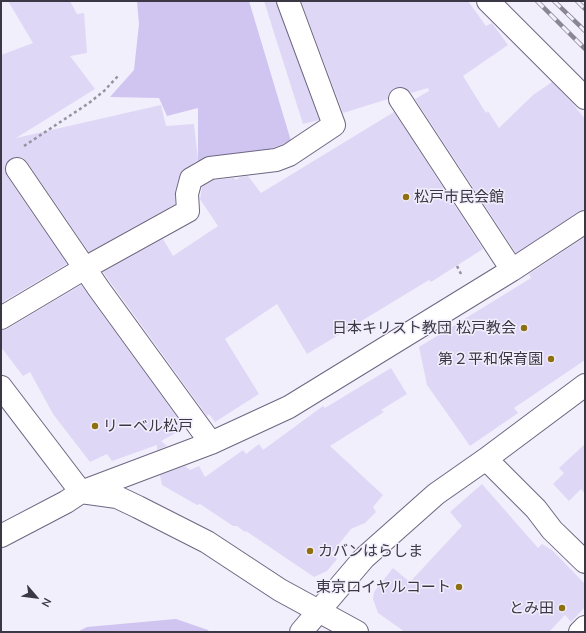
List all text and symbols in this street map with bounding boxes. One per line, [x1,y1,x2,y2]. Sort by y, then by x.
place label: 松戸市民会館 [414,188,504,206]
marker: 松戸市民会館 [401,192,411,202]
place label: 日本キリスト教団 松戸教会 [332,319,516,337]
marker: 日本キリスト教団 松戸教会 [519,323,529,333]
place label: 第２平和保育園 [438,350,543,368]
marker: 第２平和保育園 [546,354,556,364]
place label: リーベル松戸 [103,417,193,435]
marker: リーベル松戸 [90,421,100,431]
place label: カバンはらしま [318,542,423,560]
marker: カバンはらしま [305,546,315,556]
north arrow [16,577,56,617]
place label: 東京ロイヤルコート [316,578,451,596]
marker: 東京ロイヤルコート [454,582,464,592]
text: N [38,596,55,610]
place label: とみ田 [509,599,554,617]
marker: とみ田 [557,603,567,613]

